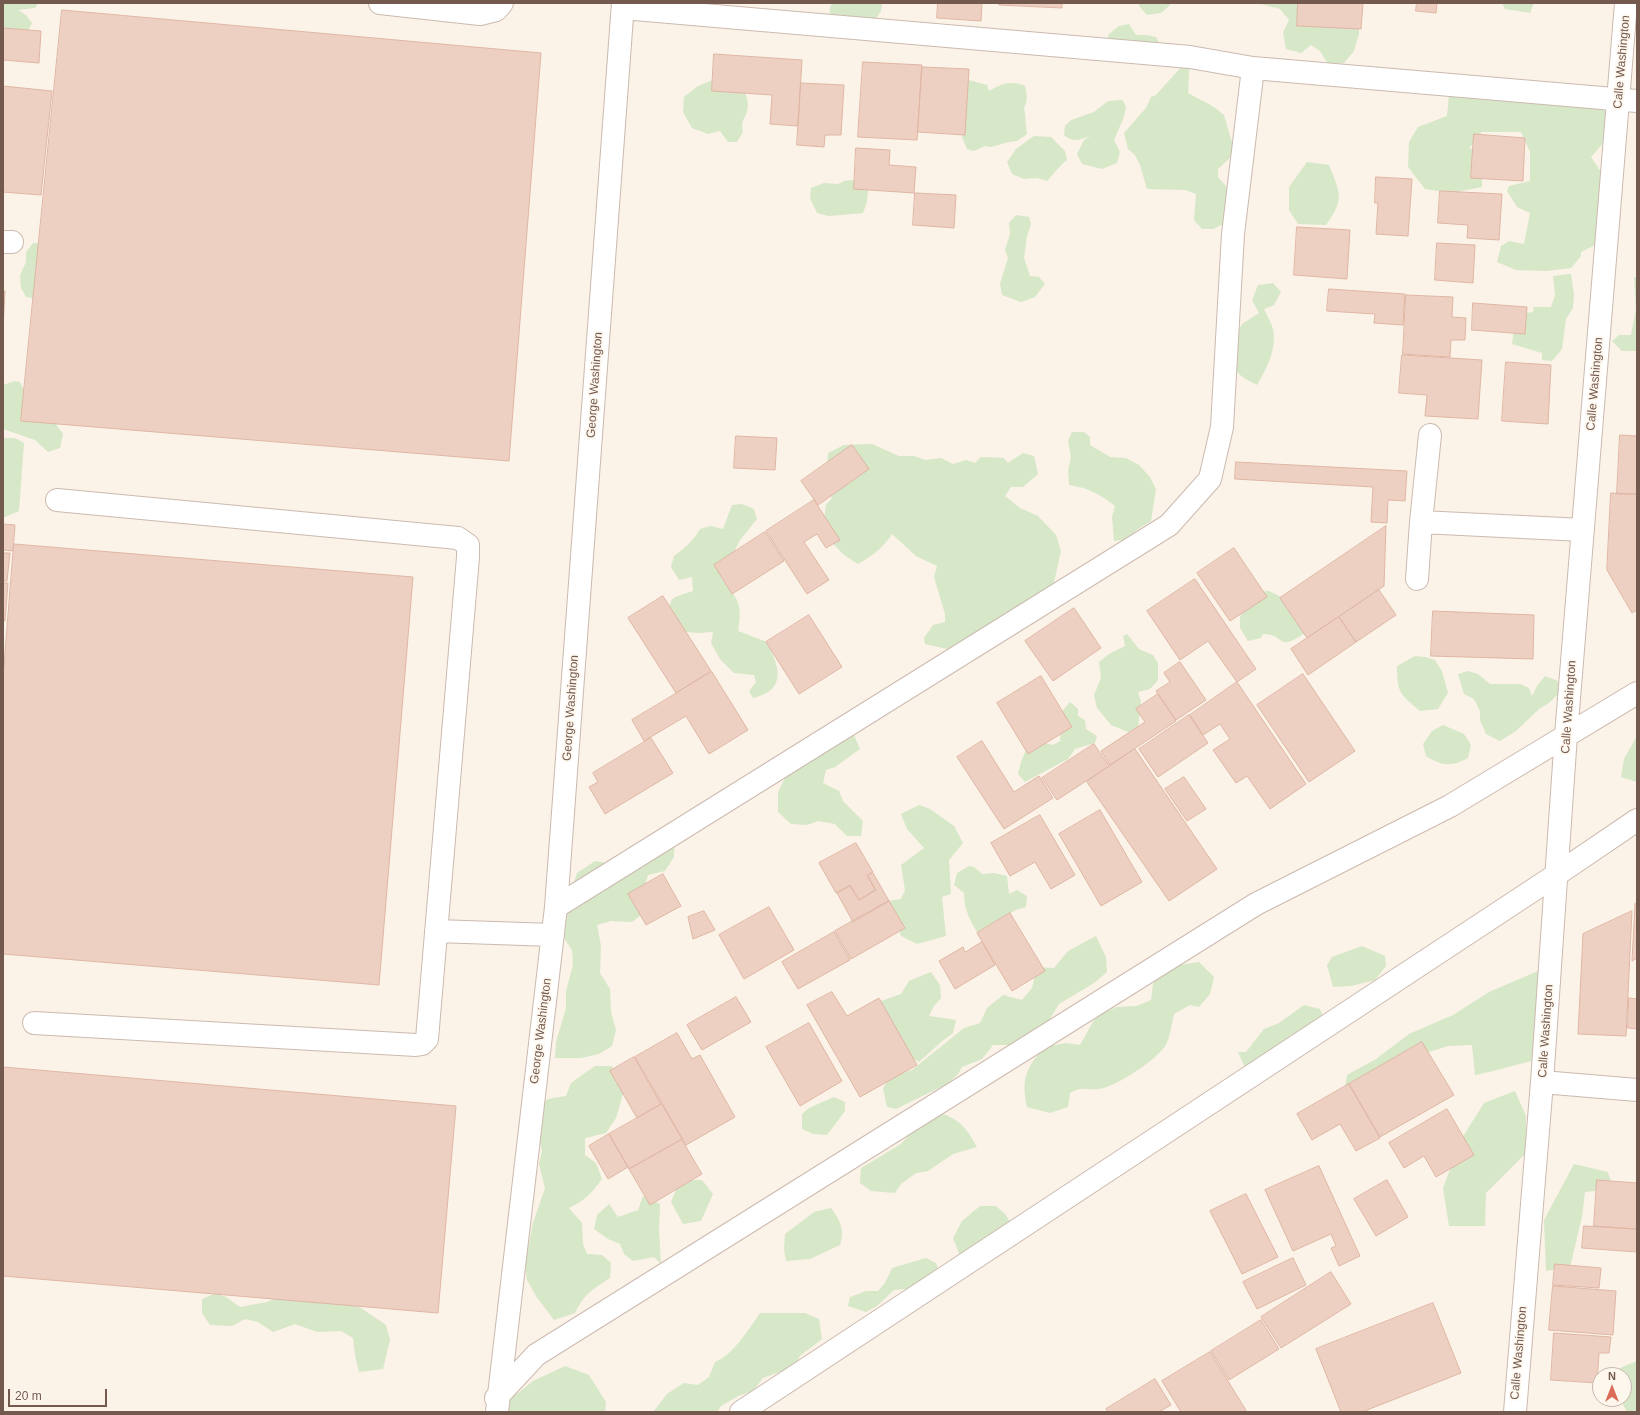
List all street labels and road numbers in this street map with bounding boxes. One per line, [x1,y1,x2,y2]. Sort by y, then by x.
street label: Calle Washington [1611,15,1633,109]
street label: George Washington [584,331,606,439]
street label: Calle Washington [1584,337,1606,431]
street label: George Washington [560,654,582,762]
street label: Calle Washington [1559,660,1579,754]
street label: George Washington [527,977,555,1085]
street label: Calle Washington [1536,984,1556,1078]
street label: Calle Washington [1508,1306,1530,1400]

